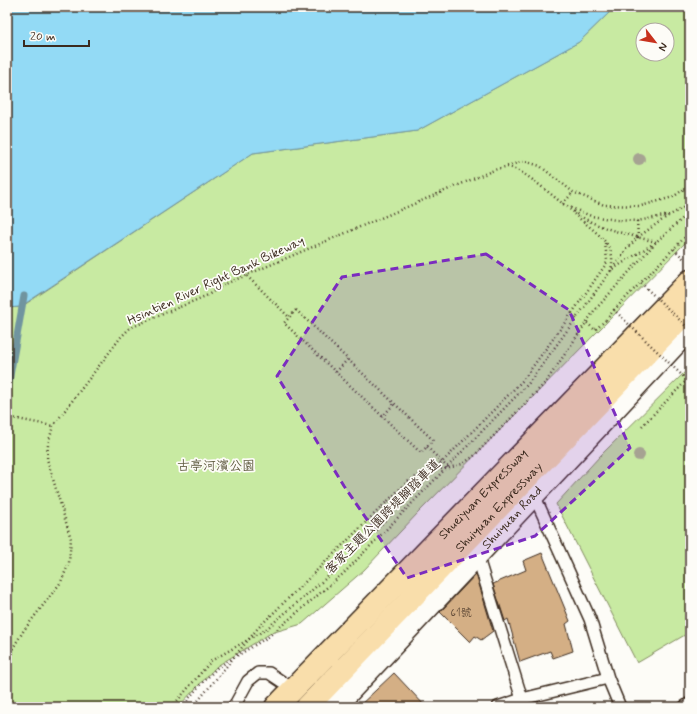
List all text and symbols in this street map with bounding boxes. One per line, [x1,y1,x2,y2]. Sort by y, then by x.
scale bar [24,22,89,48]
north arrow [635,22,675,62]
text: 20 m [30,29,56,45]
text: N [655,40,671,53]
street label: Hsintien River Right Bank Bikeway [125,232,308,331]
street label: Shueiyuan Expressway [435,445,531,543]
street label: 客家主題公園跨堤腳踏車道 [322,456,444,578]
park label: 古亭河濱公園 [177,458,255,475]
street label: Shuiyuan Expressway [452,458,546,556]
street label: Shuiyuan Road [478,482,546,553]
house number: 61號 [450,606,472,620]

